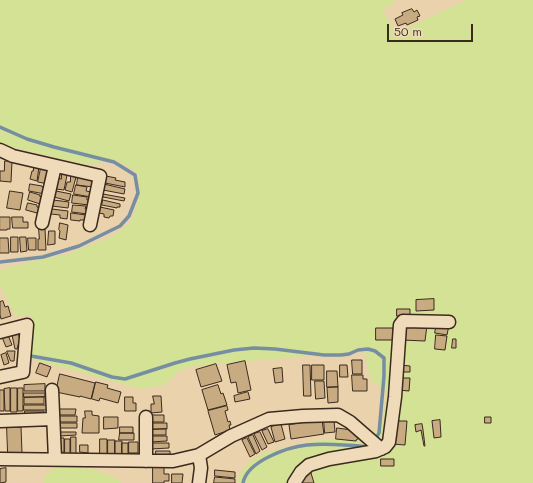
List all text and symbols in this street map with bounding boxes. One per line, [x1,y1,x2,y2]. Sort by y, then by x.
scale bar [389,16,475,42]
text: 50 m [394,23,422,39]

